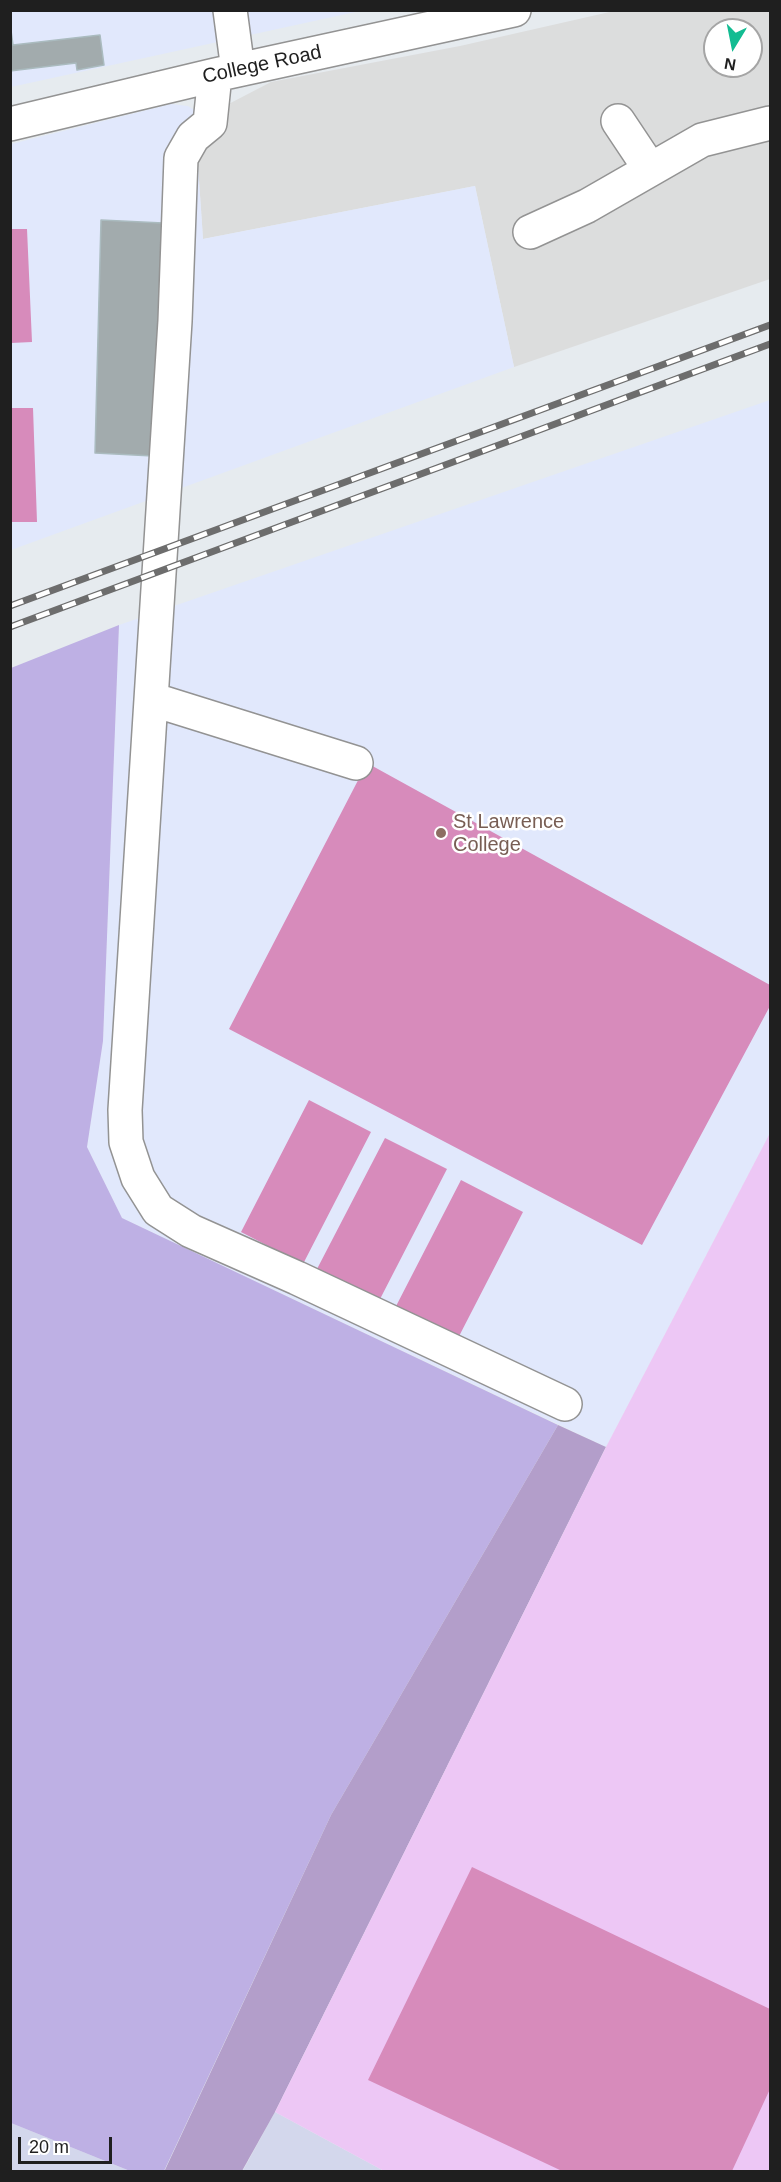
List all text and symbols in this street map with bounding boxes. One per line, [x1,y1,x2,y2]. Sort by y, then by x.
north arrow [703,18,763,78]
street label: College Road [200,41,324,89]
text: N [723,55,737,74]
place label: St Lawrence College [453,810,564,857]
marker: St Lawrence College [434,826,448,840]
scale bar [21,2125,116,2163]
text: 20 m [29,2137,69,2157]

